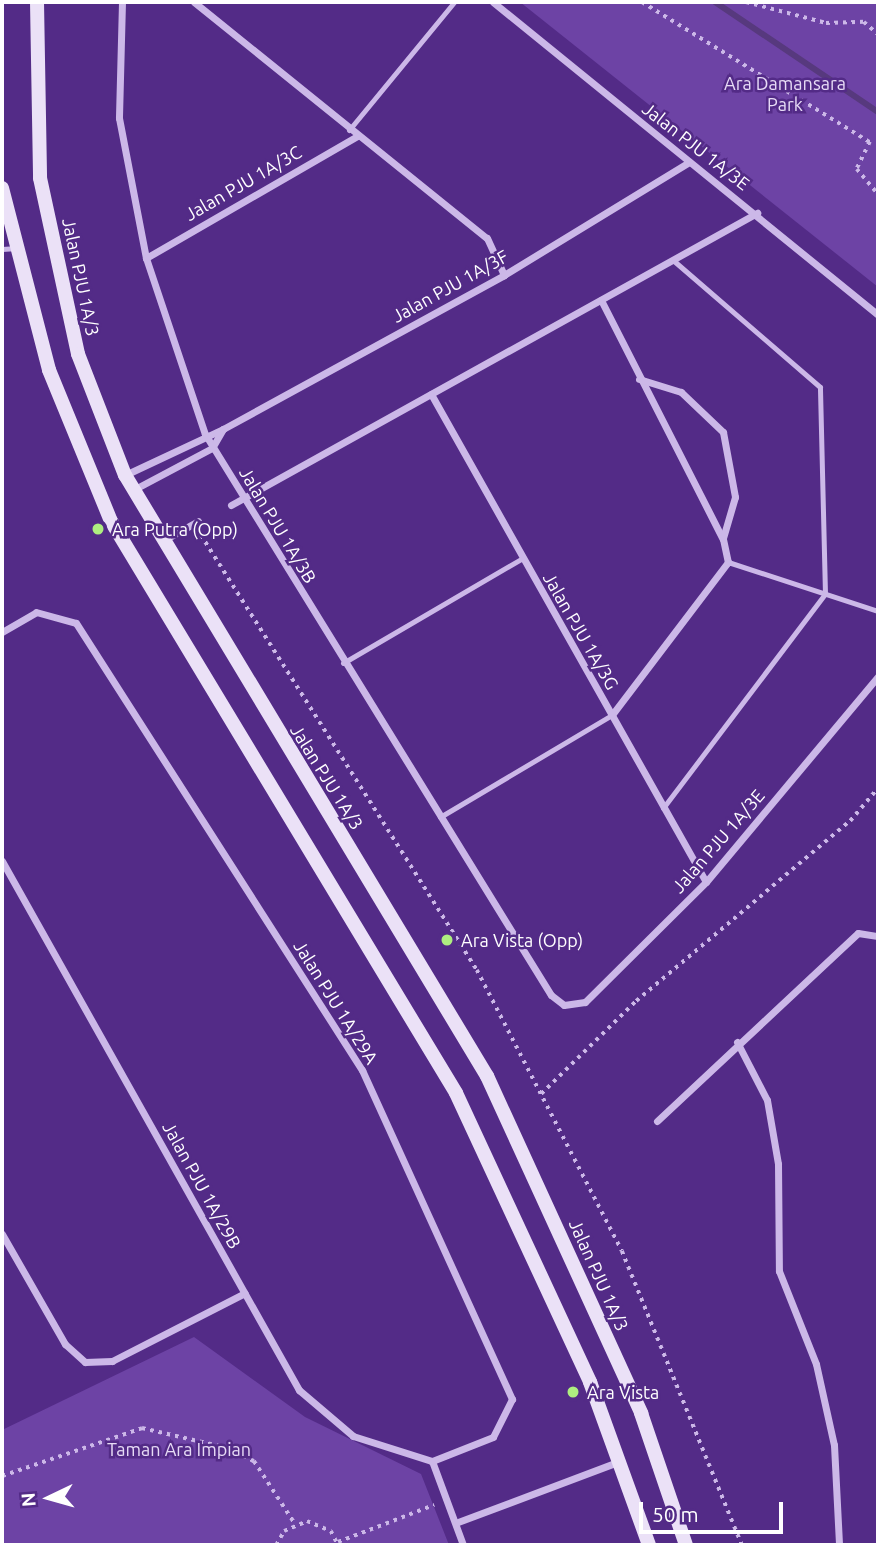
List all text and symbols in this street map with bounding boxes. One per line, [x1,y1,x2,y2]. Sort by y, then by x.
park label: Ara Damansara Park [724,73,846,116]
street label: Jalan PJU 1A/3E [638,97,754,195]
street label: Jalan PJU 1A/3C [181,141,305,225]
street label: Jalan PJU 1A/3 [58,216,104,338]
street label: Jalan PJU 1A/3F [388,245,512,327]
street label: Jalan PJU 1A/3B [235,463,321,587]
place label: Ara Putra (Opp) [112,518,238,540]
marker: Ara Putra (Opp) [90,521,106,537]
street label: Jalan PJU 1A/3G [539,568,623,694]
street label: Jalan PJU 1A/3 [286,720,368,834]
street label: Jalan PJU 1A/3E [667,785,769,897]
place label: Ara Vista (Opp) [461,929,583,951]
marker: Ara Vista (Opp) [439,932,455,948]
street label: Jalan PJU 1A/29A [289,936,383,1068]
street label: Jalan PJU 1A/29B [158,1118,246,1252]
street label: Jalan PJU 1A/3 [565,1216,633,1334]
place label: Ara Vista [587,1381,659,1403]
marker: Ara Vista [565,1384,581,1400]
park label: Taman Ara Impian [107,1438,251,1460]
north arrow [14,1463,84,1533]
scale bar [642,1488,786,1532]
text: N [17,1492,40,1508]
text: 50 m [652,1502,699,1526]

